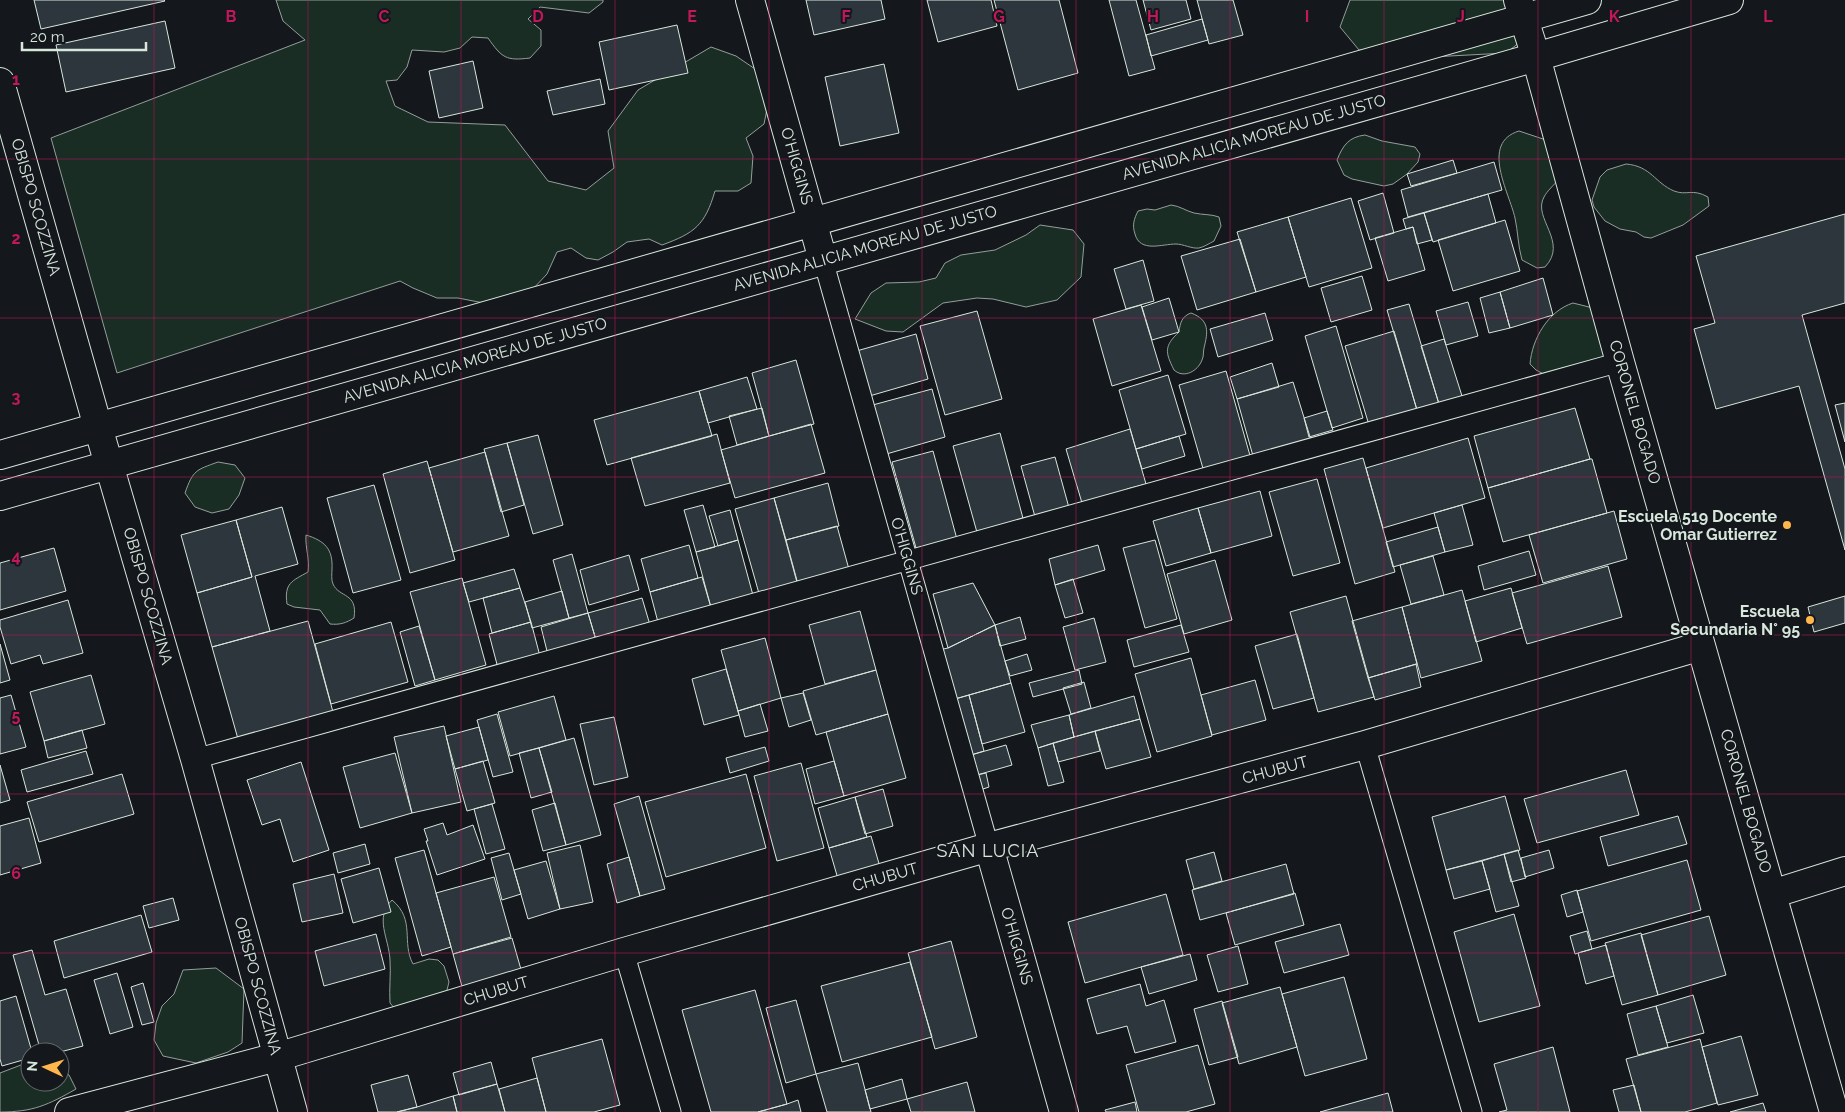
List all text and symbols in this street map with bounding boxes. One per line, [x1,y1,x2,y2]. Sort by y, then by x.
text: B [226,7,237,26]
text: C [379,7,390,26]
text: D [532,7,544,26]
text: E [687,7,697,26]
text: F [841,7,851,26]
text: G [993,7,1005,26]
text: H [1147,7,1159,26]
text: I [1305,7,1309,26]
text: J [1457,7,1465,26]
text: K [1609,7,1620,26]
text: L [1763,7,1773,26]
scale bar [22,20,146,52]
text: 20 m [30,28,65,46]
text: 1 [12,70,20,89]
street label: AVENIDA ALICIA MOREAU DE JUSTO [1120,90,1388,184]
street label: O'HIGGINS [777,125,817,207]
street label: OBISPO SCOZZINA [7,136,65,278]
street label: AVENIDA ALICIA MOREAU DE JUSTO [731,201,999,295]
text: 2 [11,229,21,248]
street label: AVENIDA ALICIA MOREAU DE JUSTO [341,313,609,407]
street label: CORONEL BOGADO [1605,338,1665,486]
text: 3 [12,388,21,407]
place label: Escuela 519 Docente Omar Gutierrez [1618,507,1777,544]
street label: O'HIGGINS [887,515,927,597]
marker: Escuela 519 Docente Omar Gutierrez [1781,519,1793,531]
street label: OBISPO SCOZZINA [119,525,177,667]
text: 4 [11,547,21,566]
place label: Escuela Secundaria N° 95 [1670,602,1800,639]
marker: Escuela Secundaria N° 95 [1804,614,1816,626]
text: 5 [12,706,21,725]
street label: CORONEL BOGADO [1716,727,1776,875]
street label: CHUBUT [1240,752,1310,788]
district label: SAN LUCIA [937,840,1039,861]
street label: CHUBUT [850,859,920,895]
text: 6 [11,864,21,883]
street label: O'HIGGINS [997,905,1037,987]
street label: OBISPO SCOZZINA [230,915,286,1057]
street label: CHUBUT [461,972,531,1010]
north arrow [20,1042,70,1092]
text: N [24,1060,40,1072]

